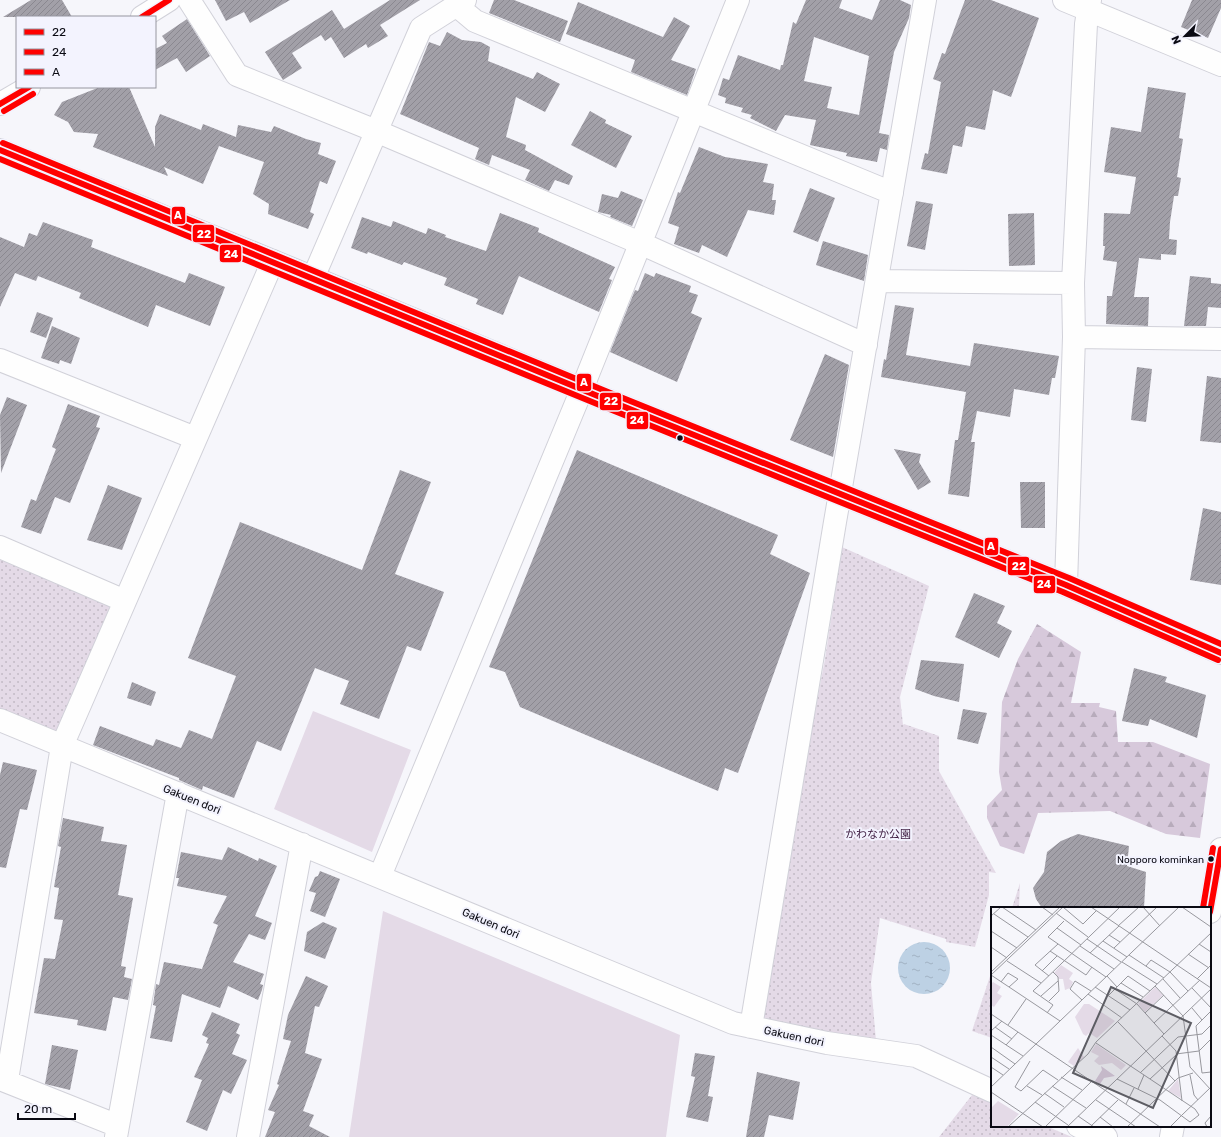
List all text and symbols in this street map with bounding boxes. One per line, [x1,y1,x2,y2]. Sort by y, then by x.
legend [16,16,156,88]
north arrow [1165,16,1205,56]
text: 22 [52,25,66,39]
text: N [1169,34,1184,46]
text: 24 [52,45,67,59]
text: A [52,65,60,79]
line badge: A [171,206,186,225]
text: A [174,209,182,222]
line badge: 22 [192,224,215,243]
text: 22 [197,228,211,241]
line badge: 24 [219,244,242,263]
text: 24 [224,248,239,261]
line badge: A [576,373,592,392]
text: A [580,376,588,389]
line badge: 22 [599,392,622,411]
text: 22 [604,395,618,408]
line badge: 24 [626,411,649,430]
text: 24 [630,414,645,427]
unlabelled marker [675,433,685,443]
line badge: A [984,537,999,556]
text: A [987,540,995,553]
line badge: 22 [1007,556,1030,576]
text: 22 [1012,560,1026,573]
line badge: 24 [1033,575,1056,594]
text: 24 [1037,578,1052,591]
street label: Gakuen dori [161,782,223,817]
park label: かわなか公園 [845,828,911,841]
place label: Nopporo kominkan [1117,854,1204,866]
marker: Nopporo kominkan [1206,854,1216,864]
street label: Gakuen dori [460,906,521,941]
inset map [991,907,1211,1127]
street label: Gakuen dori [763,1024,825,1049]
scale bar [18,1095,75,1121]
text: 20 m [24,1102,52,1116]

